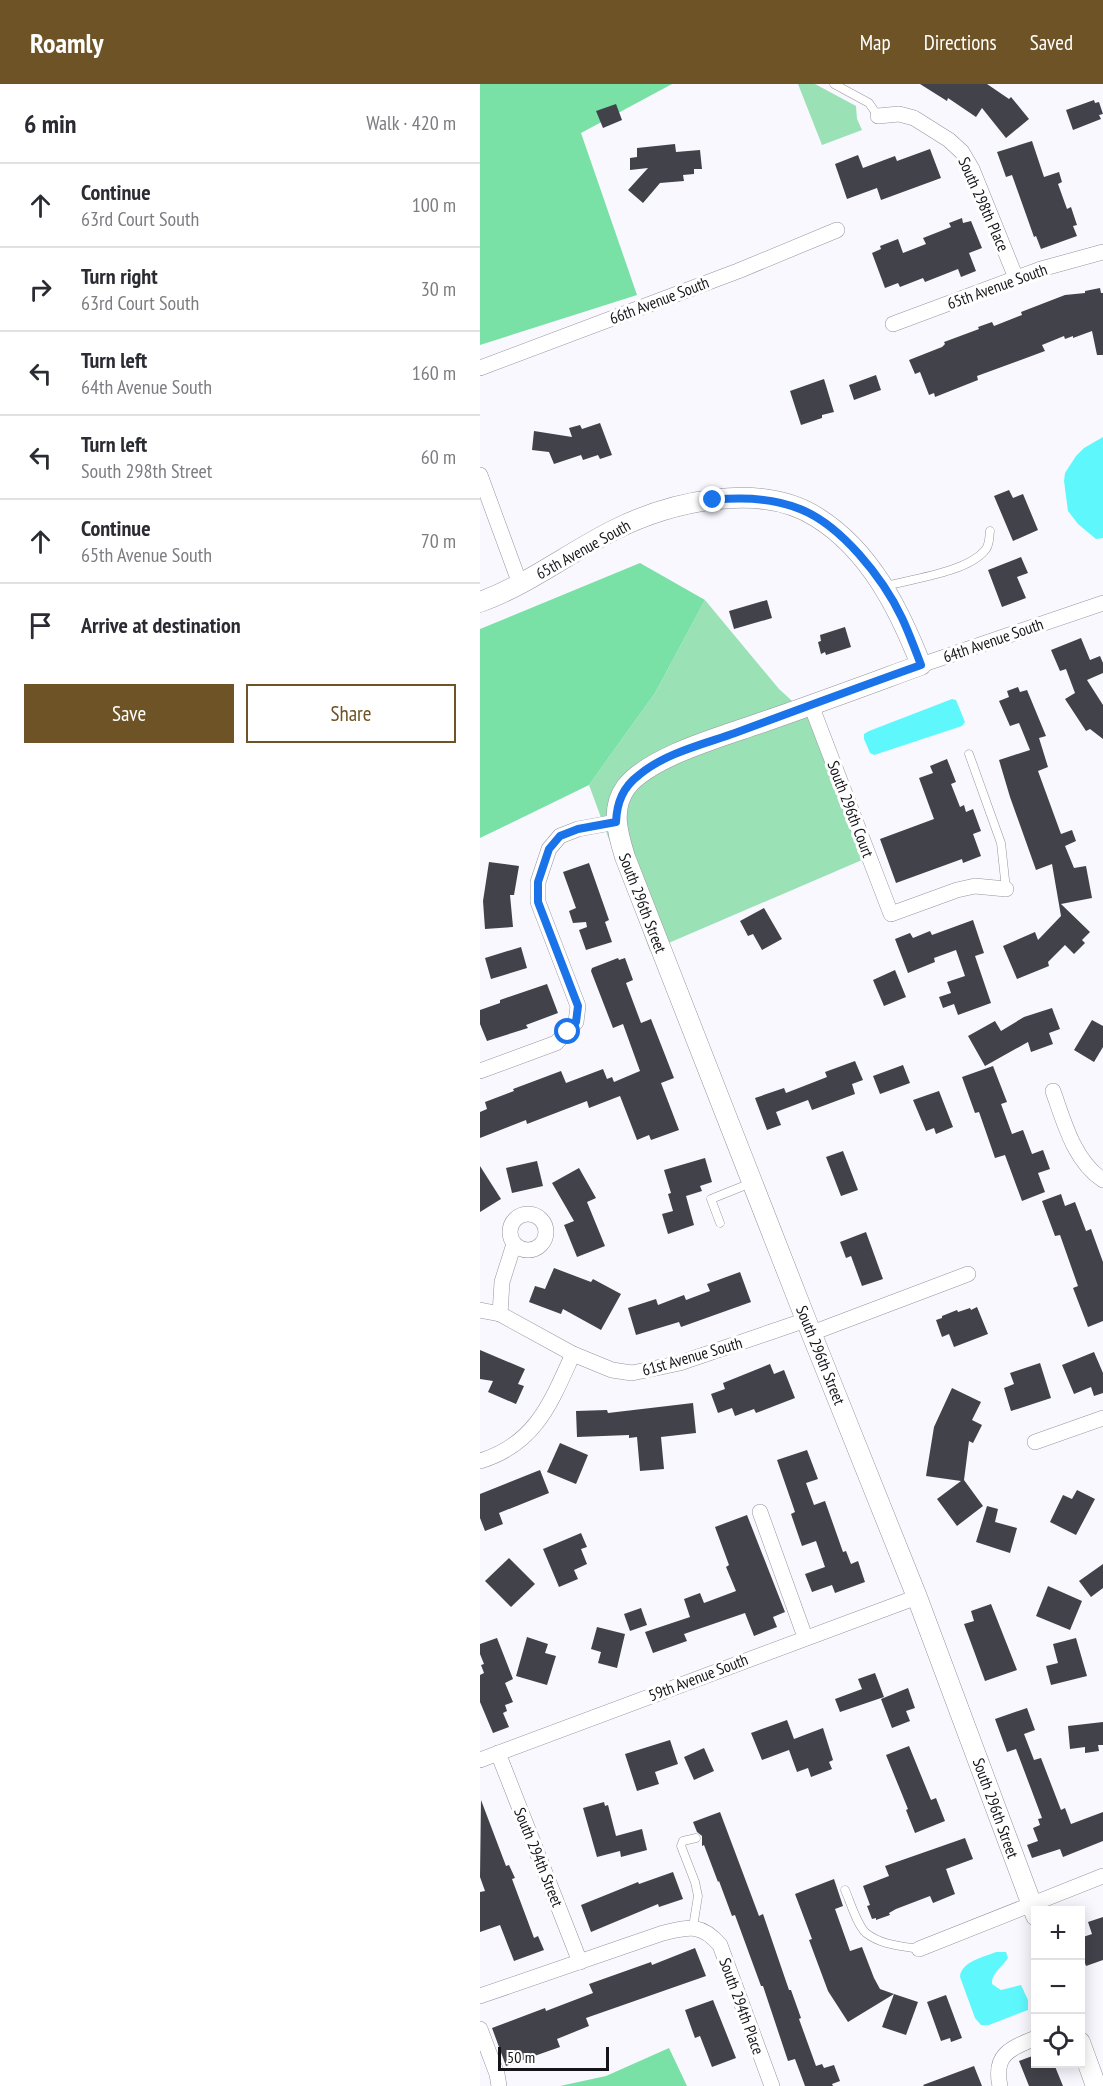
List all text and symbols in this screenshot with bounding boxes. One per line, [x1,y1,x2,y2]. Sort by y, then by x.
text: Roamly [30,24,104,61]
text: Map [860,29,891,56]
text: Directions [924,29,997,56]
text: Saved [1030,29,1073,56]
text: 6 min [24,107,77,140]
text: Walk · 420 m [366,110,456,136]
street label: South 298th Place [954,154,1014,254]
text: Continue [81,178,151,206]
icon: ahead [24,189,57,222]
text: 100 m [412,192,456,218]
text: 63rd Court South [81,206,199,232]
street label: 65th Avenue South [944,259,1050,313]
text: Turn right [81,262,158,290]
street label: 66th Avenue South [606,272,712,328]
icon: right [24,273,57,306]
text: 30 m [421,276,456,302]
text: 63rd Court South [81,290,199,316]
text: Turn left [81,346,147,374]
icon: left [24,357,57,390]
text: 160 m [412,360,456,386]
text: 64th Avenue South [81,374,212,400]
text: Turn left [81,430,147,458]
icon: left [24,441,57,474]
text: 60 m [421,444,456,470]
text: South 298th Street [81,458,212,484]
route end [699,486,725,512]
text: Continue [81,514,151,542]
street label: 65th Avenue South [532,515,634,583]
icon: ahead [24,525,57,558]
text: 70 m [421,528,456,554]
text: 65th Avenue South [81,542,212,568]
icon: arrive [24,609,57,642]
text: Arrive at destination [81,611,241,639]
street label: 64th Avenue South [940,613,1046,667]
button: Save [24,684,234,743]
button: Share [246,684,456,743]
street label: South 296th Court [823,758,879,861]
street label: South 296th Street [615,850,671,956]
route start [554,1018,580,1044]
street label: South 296th Street [792,1303,850,1408]
street label: 61st Avenue South [640,1332,744,1380]
street label: 59th Avenue South [645,1649,751,1705]
street label: South 296th Street [969,1755,1024,1861]
street label: South 294th Street [510,1805,568,1910]
map controls [1031,1906,1085,2068]
button: + [1031,1906,1085,1960]
street label: South 294th Place [715,1955,769,2057]
button: − [1031,1960,1085,2014]
button: locate [1031,2014,1085,2068]
scale bar [498,2044,609,2072]
text: 50 m [507,2047,535,2067]

